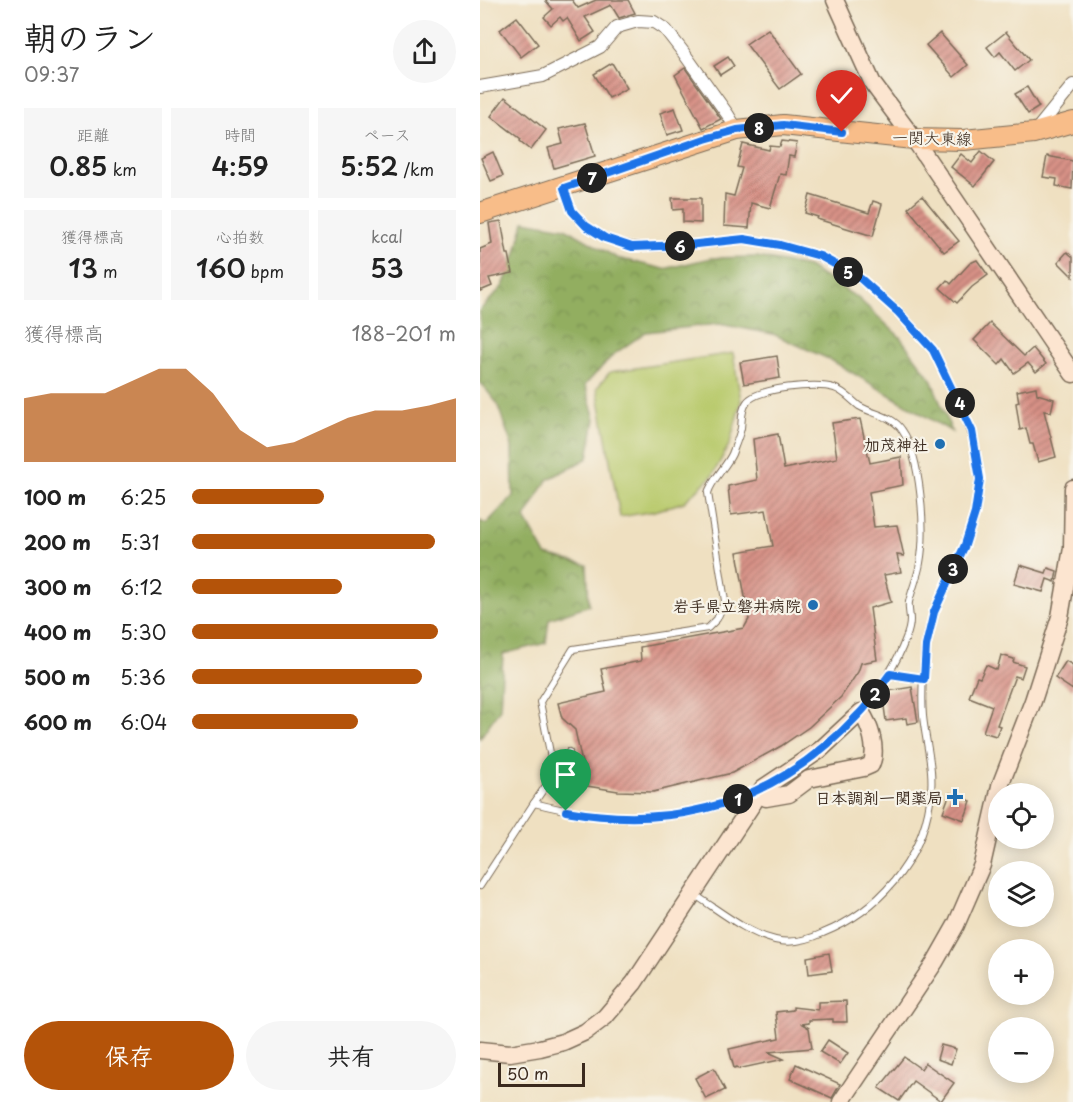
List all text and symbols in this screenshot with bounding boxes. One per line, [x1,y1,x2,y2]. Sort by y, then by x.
text: 朝のラン [24,11,156,61]
button: share [393,20,456,83]
text: 09:37 [24,59,80,89]
pin [816,70,867,132]
icon: check [825,79,858,112]
pin: 8 [744,113,774,143]
text: 8 [754,116,764,140]
text: 距離 [77,122,109,146]
text: 時間 [224,122,256,146]
text: ペース [363,122,411,146]
street label: 一関大東線 [892,124,972,150]
text: 0.85 [49,146,108,185]
text: 4:59 [211,146,269,185]
text: 5:52 [340,146,398,185]
text: km [108,157,137,181]
text: /km [398,157,434,181]
pin: 7 [577,163,607,193]
text: 7 [587,166,597,190]
text: 獲得標高 [61,224,125,248]
text: 心拍数 [216,224,264,248]
text: kcal [371,224,403,248]
pin: 6 [665,231,695,261]
text: 6 [674,234,686,258]
text: 13 [68,248,98,287]
text: 160 [196,248,246,287]
text: 53 [370,248,404,287]
pin: 5 [833,257,863,287]
text: m [98,259,118,283]
text: bpm [246,259,284,283]
text: 5 [843,260,853,284]
text: 獲得標高 [24,318,104,348]
text: 188–201 m [351,318,456,348]
pin: 4 [945,388,975,418]
text: 4 [955,391,965,415]
place label: 加茂神社 [864,432,928,456]
marker: 加茂神社 [933,437,947,451]
text: 100 m [24,482,86,512]
text: 6:25 [120,482,166,512]
text: 200 m [24,527,91,557]
text: 5:31 [120,527,160,557]
pin: 3 [938,554,968,584]
text: 3 [948,557,958,581]
text: 300 m [24,572,92,602]
text: 6:12 [120,572,163,602]
place label: 岩手県立磐井病院 [673,593,801,617]
marker: 岩手県立磐井病院 [806,598,820,612]
text: 400 m [24,617,92,647]
text: 5:30 [120,617,166,647]
text: 500 m [24,662,91,692]
text: 5:36 [120,662,166,692]
pin: 2 [860,679,890,709]
text: 2 [869,682,881,706]
text: 600 m [24,707,92,737]
text: 6:04 [120,707,168,737]
pin [540,749,591,811]
icon: arrive [549,758,582,791]
map controls [988,783,1054,1083]
button: locate [988,783,1054,849]
pin: 1 [723,784,753,814]
place label: 日本調剤一関薬局 [815,785,943,809]
text: 1 [734,787,742,811]
marker: 日本調剤一関薬局 [948,790,962,804]
button: layers [988,861,1054,927]
button: + [988,939,1054,1005]
button: − [988,1017,1054,1083]
button: 保存 [24,1021,234,1090]
button: 共有 [246,1021,456,1090]
scale bar [498,1060,585,1088]
text: 50 m [507,1061,548,1085]

